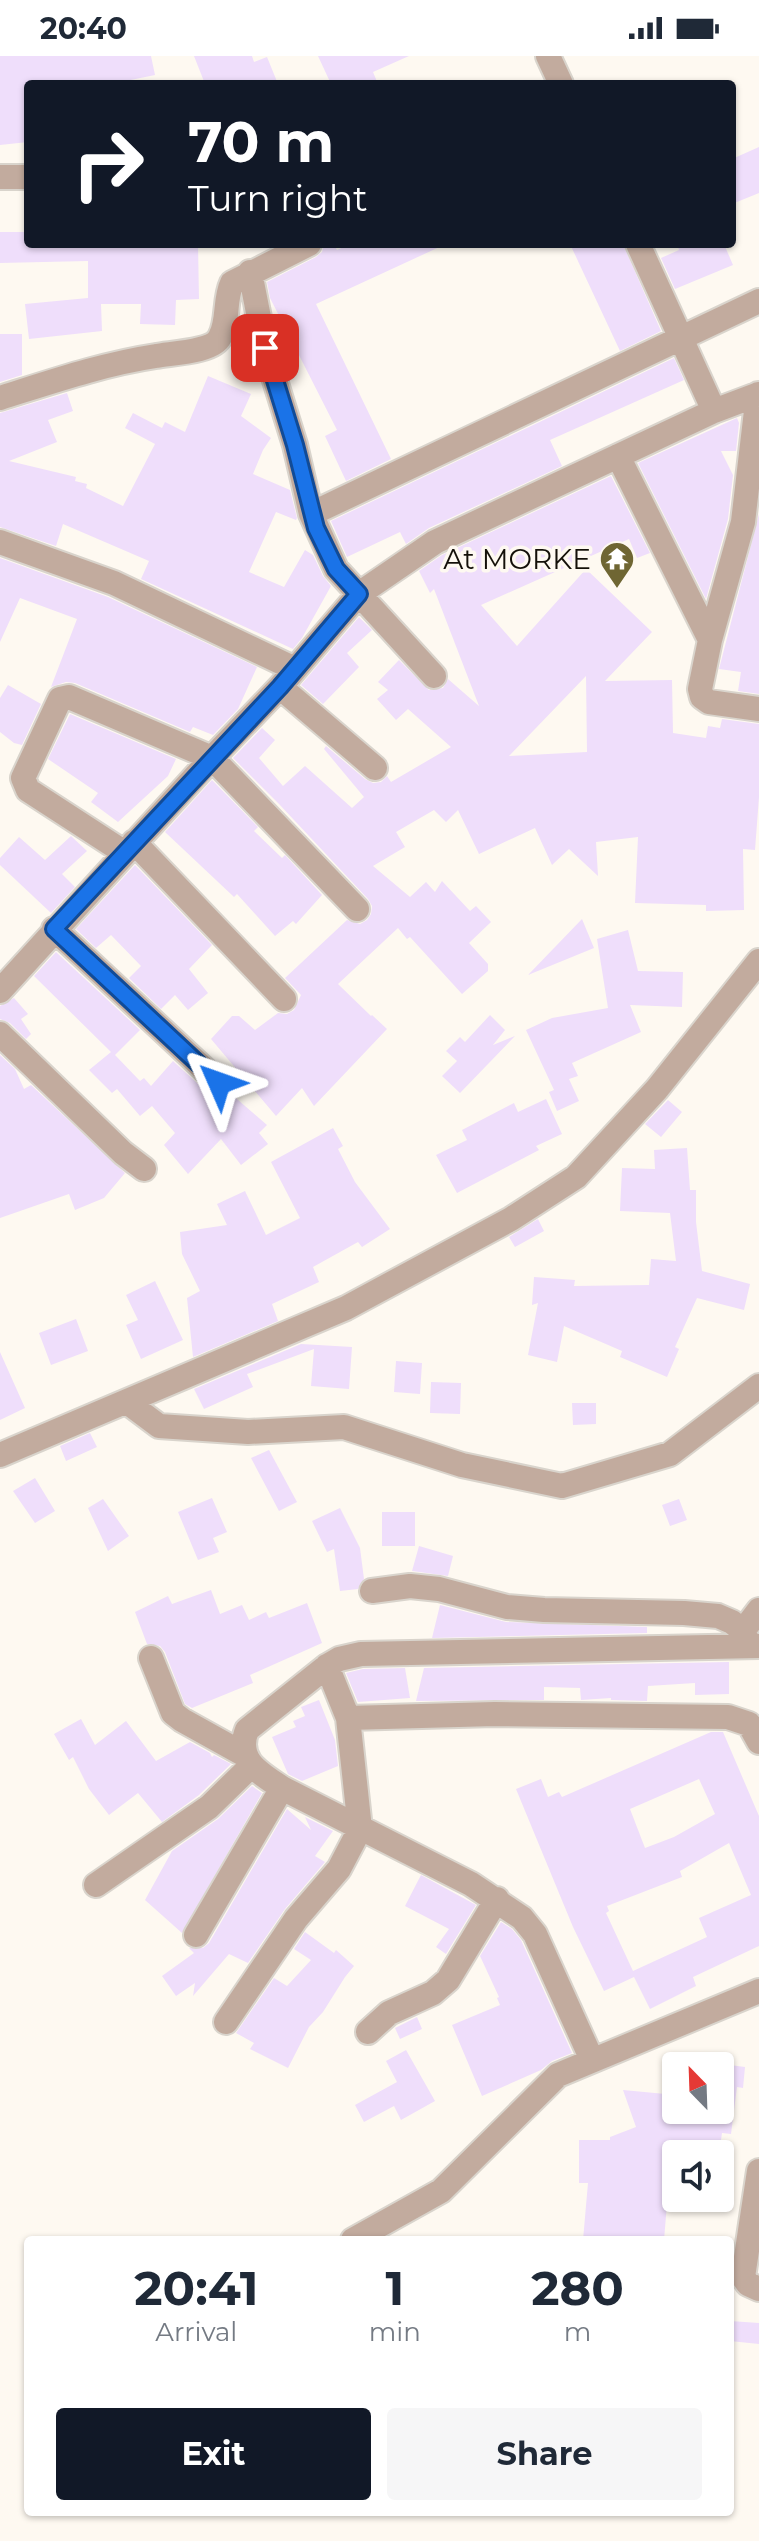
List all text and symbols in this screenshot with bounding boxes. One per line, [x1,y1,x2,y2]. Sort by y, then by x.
text: 20:40 [40,10,127,47]
text: 70 m [188,108,334,176]
icon: right [56,112,160,216]
text: Turn right [188,176,368,220]
pin [231,314,299,382]
icon: arrive [243,326,287,370]
temple icon: At MORKE [598,540,636,590]
place label: At MORKE [443,542,591,576]
position arrow [177,1041,261,1125]
north arrow [662,2052,734,2124]
map controls [662,2052,734,2212]
button: sound [662,2140,734,2212]
text: 20:41 [134,2259,258,2317]
text: 1 [385,2259,404,2317]
text: 280 [531,2259,624,2317]
text: Arrival [155,2316,237,2348]
text: min [369,2316,421,2348]
text: m [564,2316,591,2348]
button: Exit [56,2408,371,2500]
button: Share [387,2408,702,2500]

